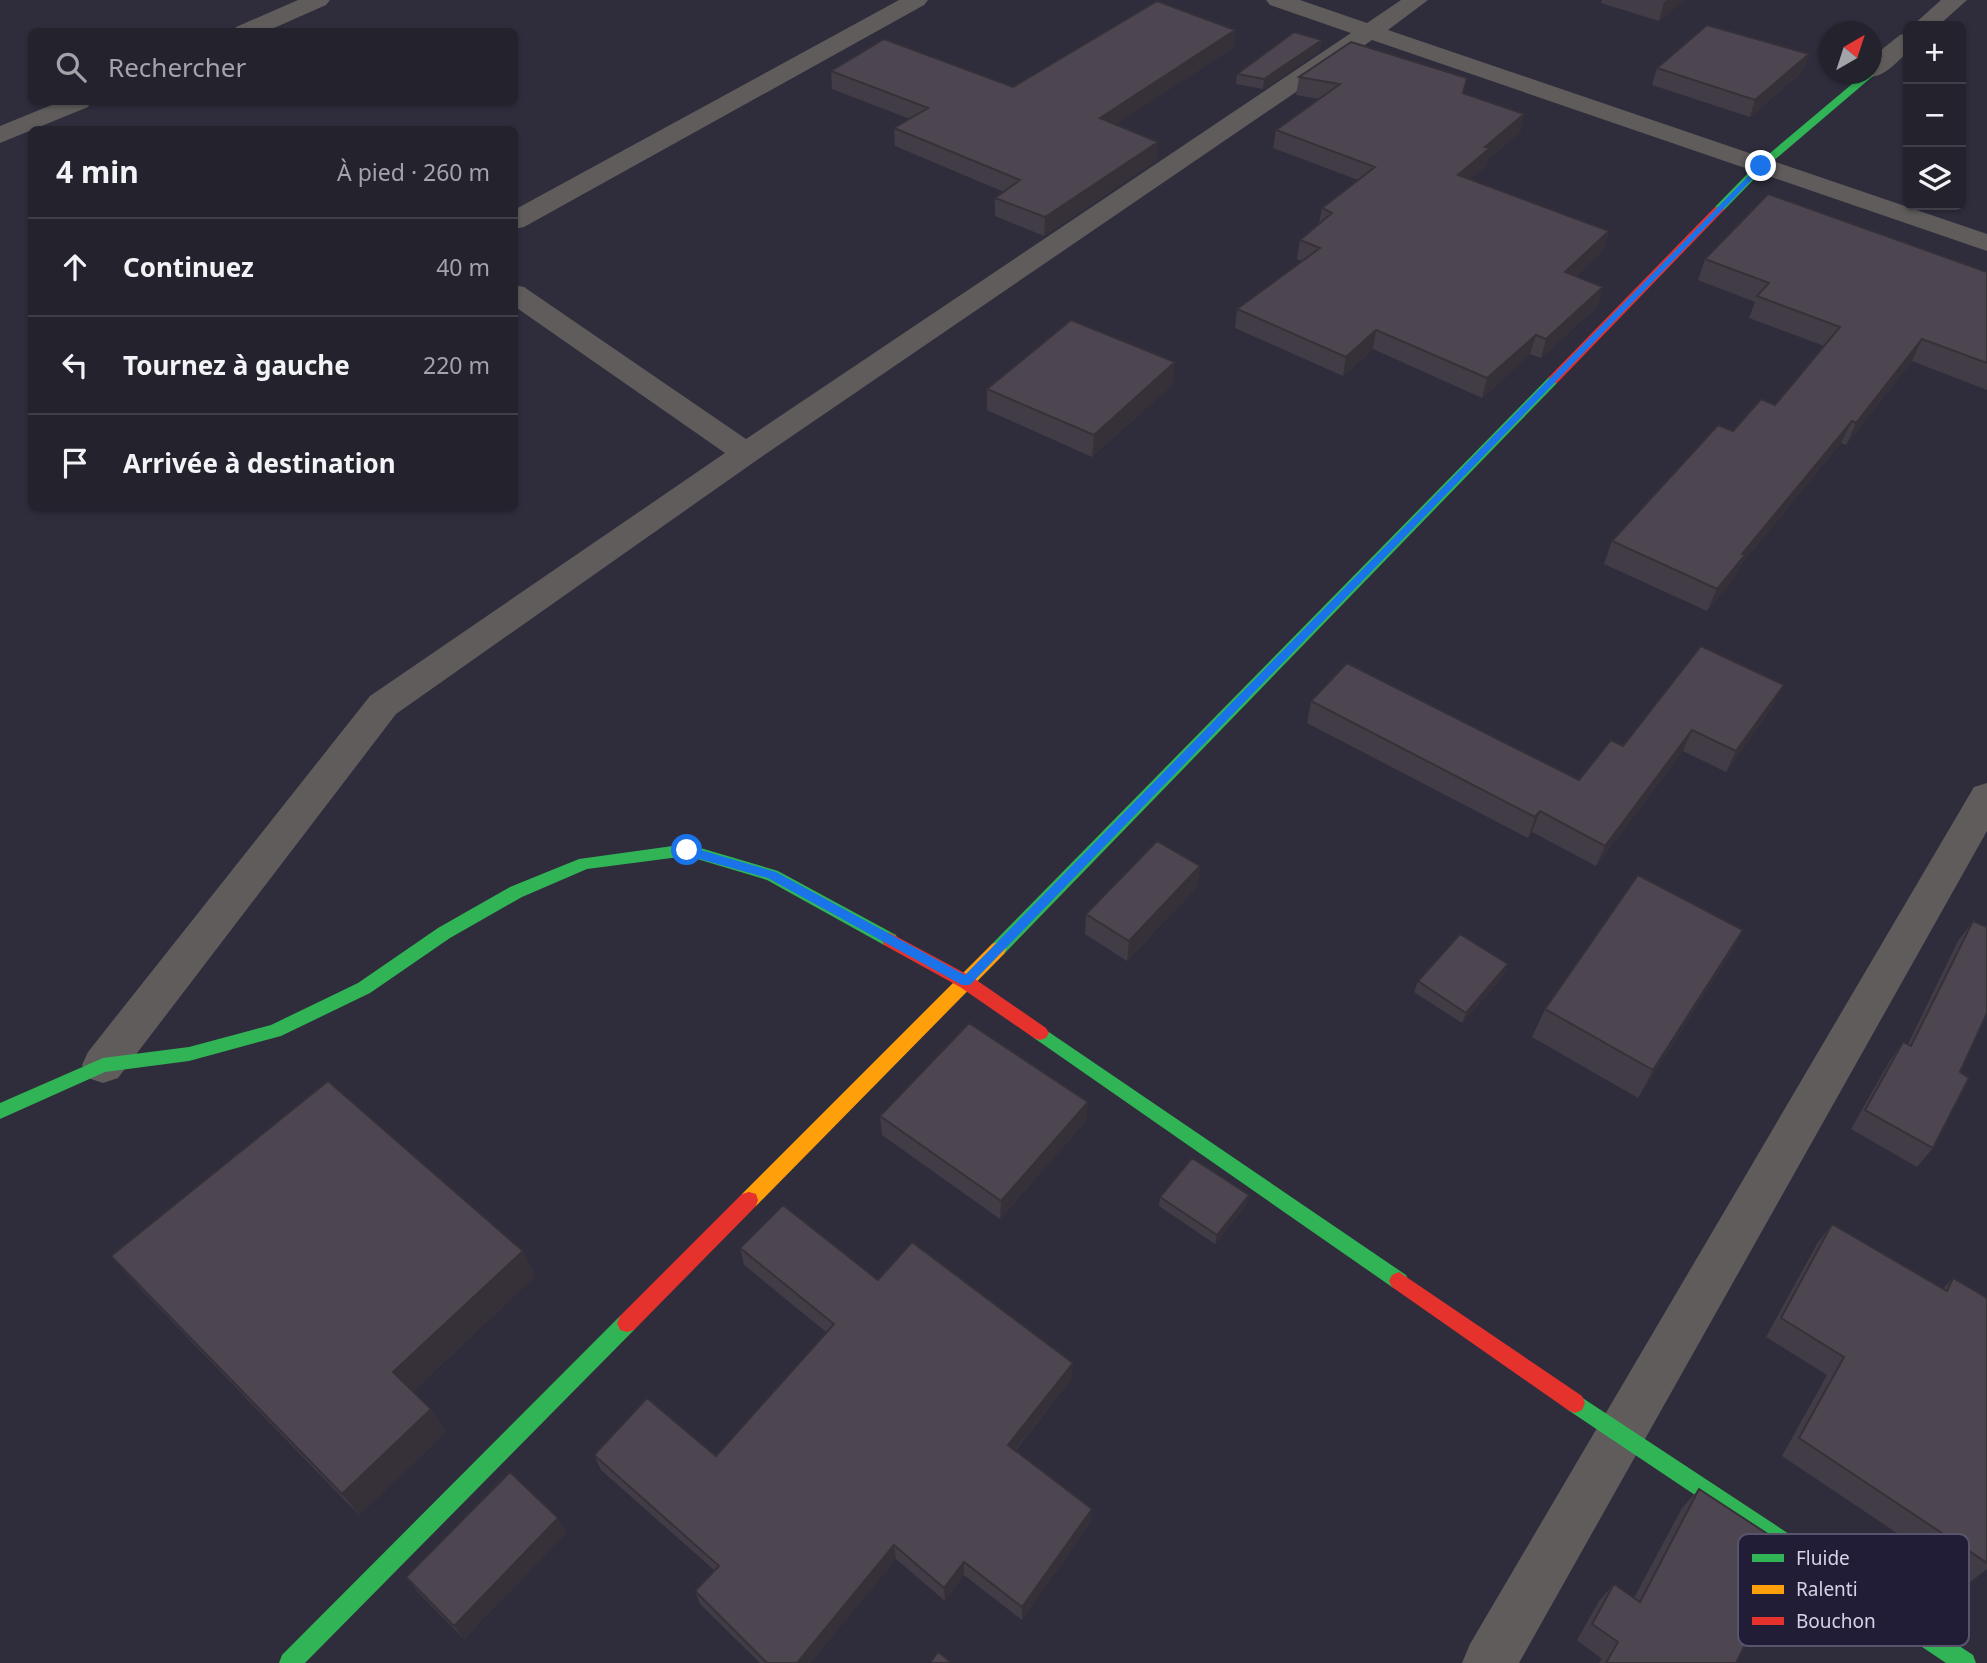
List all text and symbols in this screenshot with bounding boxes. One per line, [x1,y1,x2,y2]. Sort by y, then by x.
north arrow [1819,21,1882,84]
map controls [1903,21,1966,210]
button: + [1903,21,1966,84]
search box [28,28,518,105]
icon: search [52,48,90,86]
text: Rechercher [108,49,246,85]
button: − [1903,84,1966,147]
button: layers [1903,147,1966,210]
route end [1745,150,1776,181]
text: 4 min [56,151,139,192]
text: À pied · 260 m [337,156,490,188]
icon: ahead [56,248,94,286]
text: Continuez [123,249,254,285]
text: 40 m [436,251,490,283]
icon: left [56,346,94,384]
text: Tournez à gauche [123,347,350,383]
text: 220 m [423,349,490,381]
icon: arrive [56,444,94,482]
text: Arrivée à destination [123,445,396,481]
route start [671,834,702,865]
legend [1738,1534,1969,1646]
text: Fluide [1796,1545,1850,1571]
text: Ralenti [1796,1576,1858,1602]
text: Bouchon [1796,1608,1876,1634]

